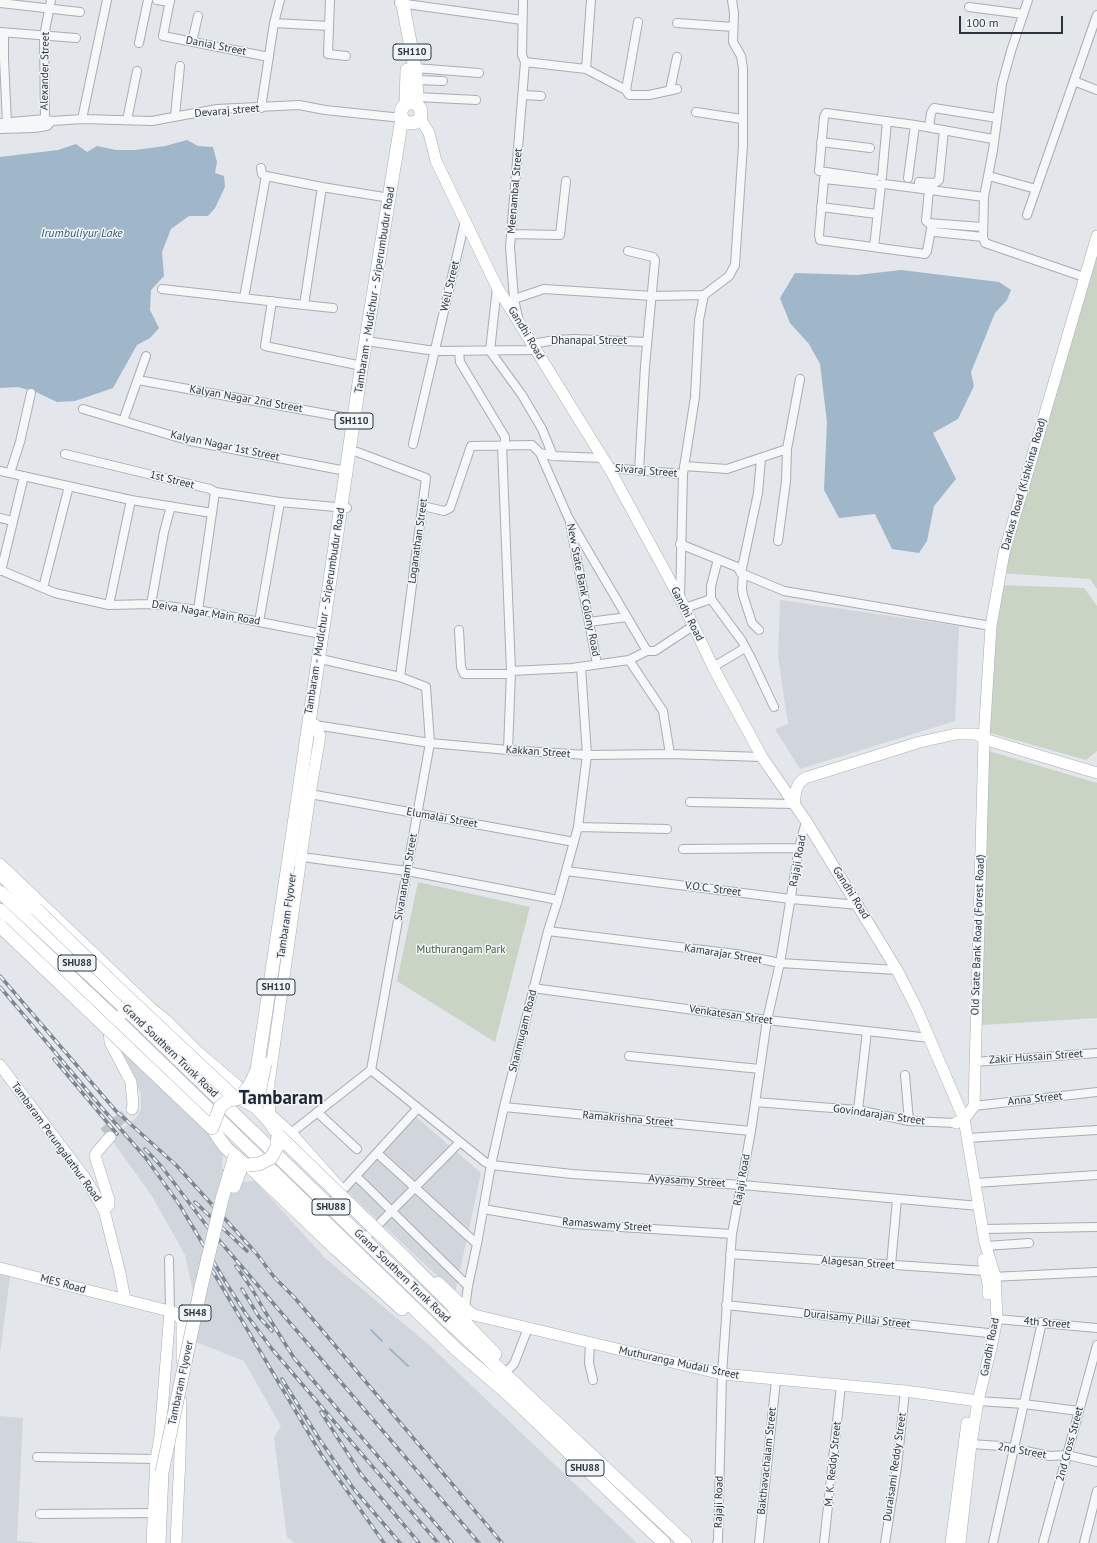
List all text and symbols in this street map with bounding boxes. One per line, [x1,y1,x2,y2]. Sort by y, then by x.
scale bar [961,8,1065,34]
text: 100 m [966,15,999,30]
street label: Alexander Street [38,32,52,110]
street label: Danial Street [185,34,247,58]
road number: SH110 [393,44,431,60]
street label: Devaraj street [194,102,260,120]
street label: Meenambal Street [505,148,525,234]
street label: Tambaram - Mudichur - Sriperumbudur Road [352,186,398,394]
water label: Irumbuliyur Lake [41,227,123,241]
street label: Well Street [438,259,462,313]
street label: Gandhi Road [505,304,547,362]
street label: Dhanapal Street [551,334,627,348]
street label: Kalyan Nagar 2nd Street [188,383,304,415]
road number: SH110 [335,413,373,429]
street label: Darkas Road (Kishkinta Road) [999,416,1049,552]
street label: Kalyan Nagar 1st Street [169,428,281,464]
street label: Sivaraj Street [614,462,678,480]
street label: 1st Street [148,468,196,492]
street label: Loganathan Street [405,497,431,585]
street label: Tambaram - Mudichur - Sriperumbudur Road [302,507,348,715]
street label: New State Bank Colony Road [564,522,602,658]
street label: Gandhi Road [668,585,706,643]
street label: Deiva Nagar Main Road [151,598,261,628]
street label: Kakkan Street [505,743,571,761]
street label: Elumalai Street [405,805,479,831]
street label: Sivanandam Street [392,832,420,922]
street label: Rajaji Road [787,834,809,888]
street label: Old State Bank Road (Forest Road) [969,854,987,1016]
street label: Gandhi Road [830,864,872,922]
street label: Tambaram Flyover [274,873,300,959]
street label: V.O.C. Street [684,879,742,899]
street label: Kamarajar Street [683,941,763,967]
park label: Muthurangam Park [417,943,505,957]
road number: SHU88 [58,955,96,971]
road number: SH110 [257,979,295,995]
street label: Shanmugam Road [506,988,540,1074]
street label: Grand Southern Trunk Road [119,1002,221,1100]
street label: Venkatesan Street [688,1003,774,1027]
street label: Zakir Hussain Street [989,1047,1083,1067]
street label: Tambaram Perungalathur Road [8,1080,104,1204]
district label: Tambaram [239,1088,323,1110]
street label: Anna Street [1007,1090,1063,1108]
street label: Govindarajan Street [832,1102,926,1128]
street label: Ramakrishna Street [582,1108,674,1130]
street label: Rajaji Road [731,1153,753,1207]
street label: Ayyasamy Street [648,1172,726,1190]
road number: SHU88 [312,1199,350,1215]
street label: Ramaswamy Street [562,1215,652,1235]
street label: Grand Southern Trunk Road [351,1227,453,1325]
street label: Alagesan Street [821,1254,895,1272]
street label: MES Road [39,1272,87,1296]
road number: SH48 [179,1305,211,1321]
street label: Duraisamy Pillai Street [803,1307,911,1331]
street label: 4th Street [1023,1314,1071,1332]
street label: Gandhi Road [978,1317,1002,1377]
street label: Tambaram Flyover [166,1340,196,1426]
street label: Muthuranga Mudali Street [617,1344,741,1382]
street label: 2nd Cross Street [1054,1405,1086,1483]
street label: Bakthavachalam Street [755,1407,779,1515]
street label: Duraisami Reddy Street [881,1412,909,1522]
street label: M. K. Reddy Street [822,1421,844,1507]
street label: 2nd Street [997,1440,1047,1462]
road number: SHU88 [566,1460,604,1476]
street label: Rajaji Road [712,1476,726,1528]

